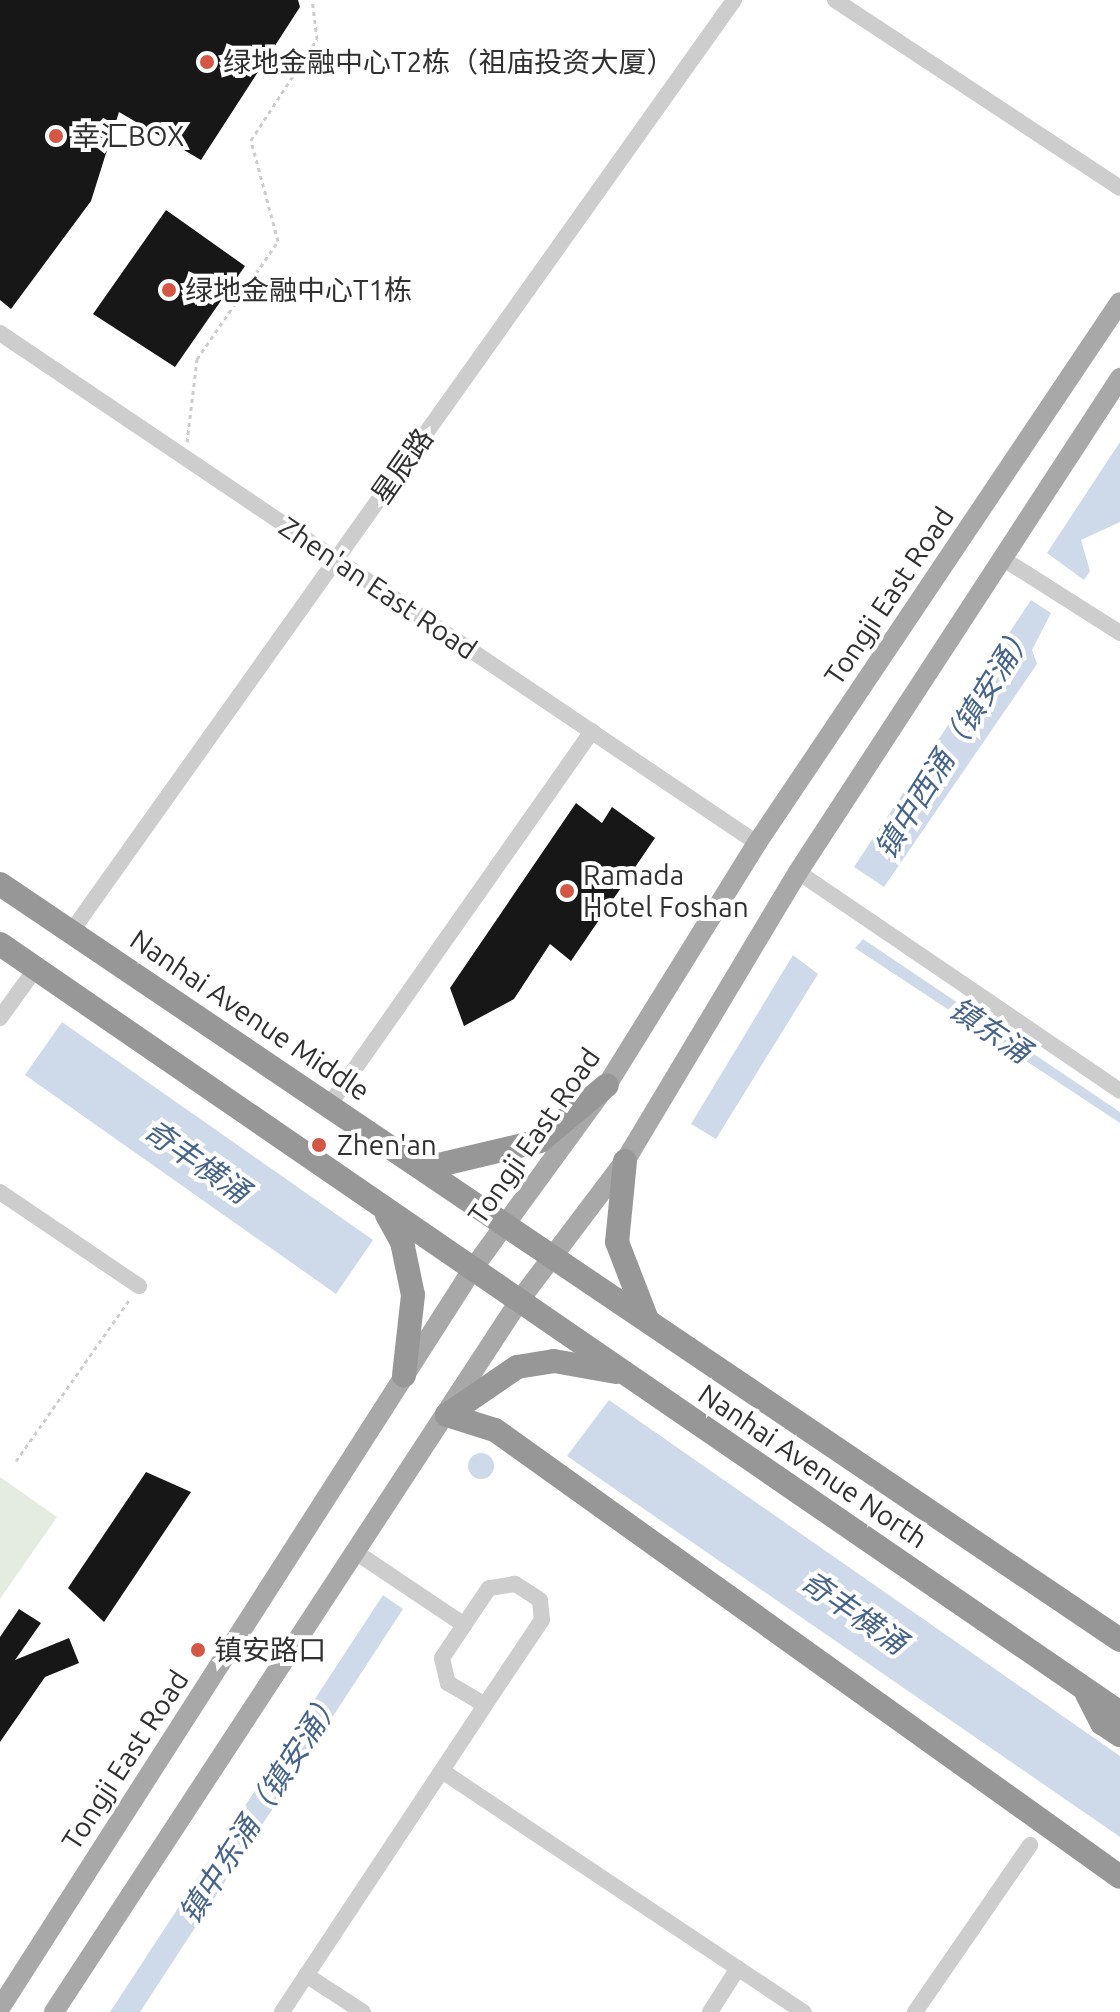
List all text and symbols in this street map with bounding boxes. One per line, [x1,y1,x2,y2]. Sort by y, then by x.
place label: 绿地金融中心T2栋（祖庙投资大厦） [223,45,674,79]
marker: 绿地金融中心T2栋（祖庙投资大厦） [198,53,216,71]
place label: 幸汇BOX [72,119,184,153]
marker: 幸汇BOX [47,127,65,145]
place label: 绿地金融中心T1栋 [185,273,412,307]
marker: 绿地金融中心T1栋 [160,281,178,299]
street label: 星辰路 [364,422,440,510]
street label: Tongji East Road [817,501,961,691]
street label: Zhen'an East Road [273,510,483,666]
water label: 镇中西涌（镇安涌） [867,617,1041,865]
place label: Ramada Hotel Foshan [583,858,749,924]
marker: Ramada Hotel Foshan [558,882,576,900]
street label: Nanhai Avenue Middle [124,922,376,1108]
water label: 镇东涌 [943,990,1037,1070]
street label: Tongji East Road [461,1042,607,1230]
water label: 奇丰横涌 [138,1112,256,1210]
place label: Zhen'an [337,1128,437,1162]
marker: Zhen'an [308,1134,330,1156]
street label: Nanhai Avenue North [692,1377,934,1555]
water label: 奇丰横涌 [795,1563,913,1661]
place label: 镇安路口 [214,1633,326,1667]
marker: 镇安路口 [189,1641,207,1659]
street label: Tongji East Road [55,1664,195,1856]
water label: 镇中东涌（镇安涌） [171,1684,349,1930]

